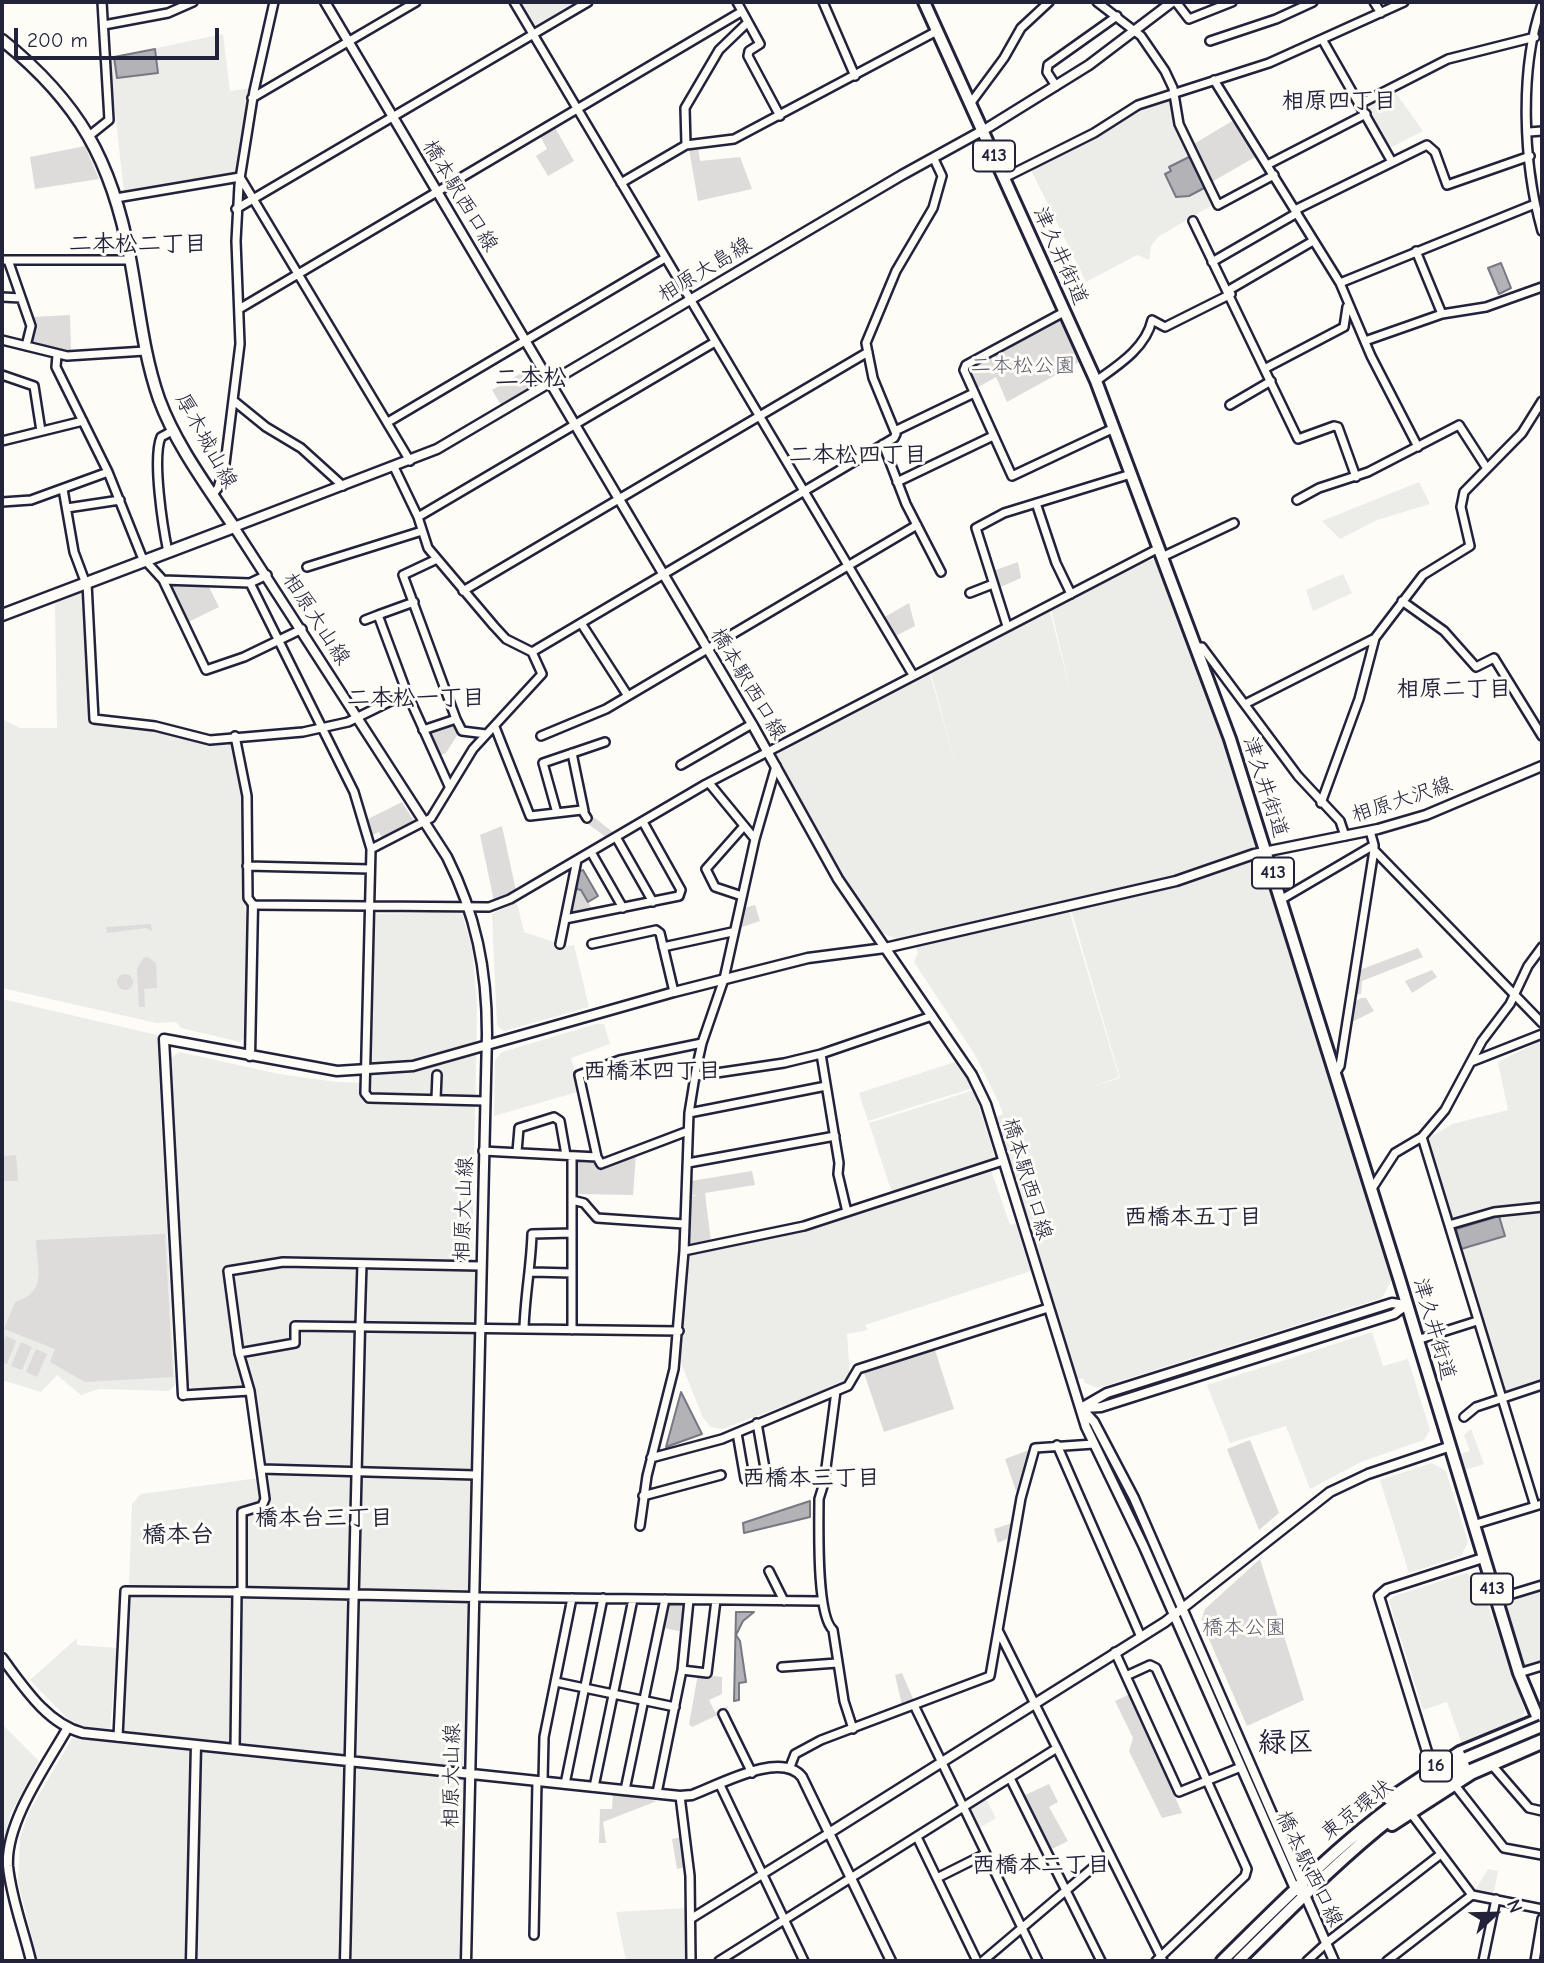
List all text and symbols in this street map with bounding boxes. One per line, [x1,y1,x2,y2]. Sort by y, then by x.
scale bar [18,14,222,58]
text: 200 m [27,28,88,52]
district label: 相原四丁目 [1282,87,1396,115]
street label: 橋本駅西口線 [417,136,503,256]
road number: 413 [973,140,1015,172]
street label: 津久井街道 [1027,203,1093,309]
district label: 二本松二丁目 [69,230,207,258]
street label: 相原大島線 [654,232,756,308]
park label: 二本松公園 [971,353,1075,379]
district label: 二本松 [495,364,567,392]
street label: 厚木城山線 [170,389,242,493]
district label: 二本松四丁目 [789,441,927,469]
street label: 相原大山線 [277,568,355,670]
street label: 橋本駅西口線 [705,624,791,744]
district label: 相原二丁目 [1397,675,1511,703]
district label: 二本松一丁目 [347,684,485,712]
street label: 津久井街道 [1237,733,1293,841]
street label: 相原大沢線 [1348,772,1456,828]
road number: 413 [1252,858,1294,888]
district label: 西橋本四丁目 [583,1057,721,1085]
street label: 橋本駅西口線 [997,1115,1057,1243]
street label: 相原大山線 [450,1156,478,1262]
district label: 西橋本五丁目 [1124,1203,1262,1231]
street label: 津久井街道 [1407,1275,1461,1383]
district label: 西橋本三丁目 [742,1464,880,1492]
district label: 橋本台三丁目 [255,1504,393,1532]
district label: 橋本台 [142,1521,214,1549]
road number: 413 [1471,1574,1513,1604]
park label: 橋本公園 [1202,1615,1286,1641]
street label: 相原大山線 [438,1723,466,1829]
district label: 緑区 [1258,1726,1314,1760]
road number: 16 [1420,1750,1452,1782]
street label: 東京環状 [1316,1774,1398,1846]
street label: 橋本駅西口線 [1270,1807,1348,1931]
district label: 西橋本二丁目 [972,1851,1110,1879]
north arrow [1460,1879,1530,1949]
text: N [1502,1896,1527,1916]

